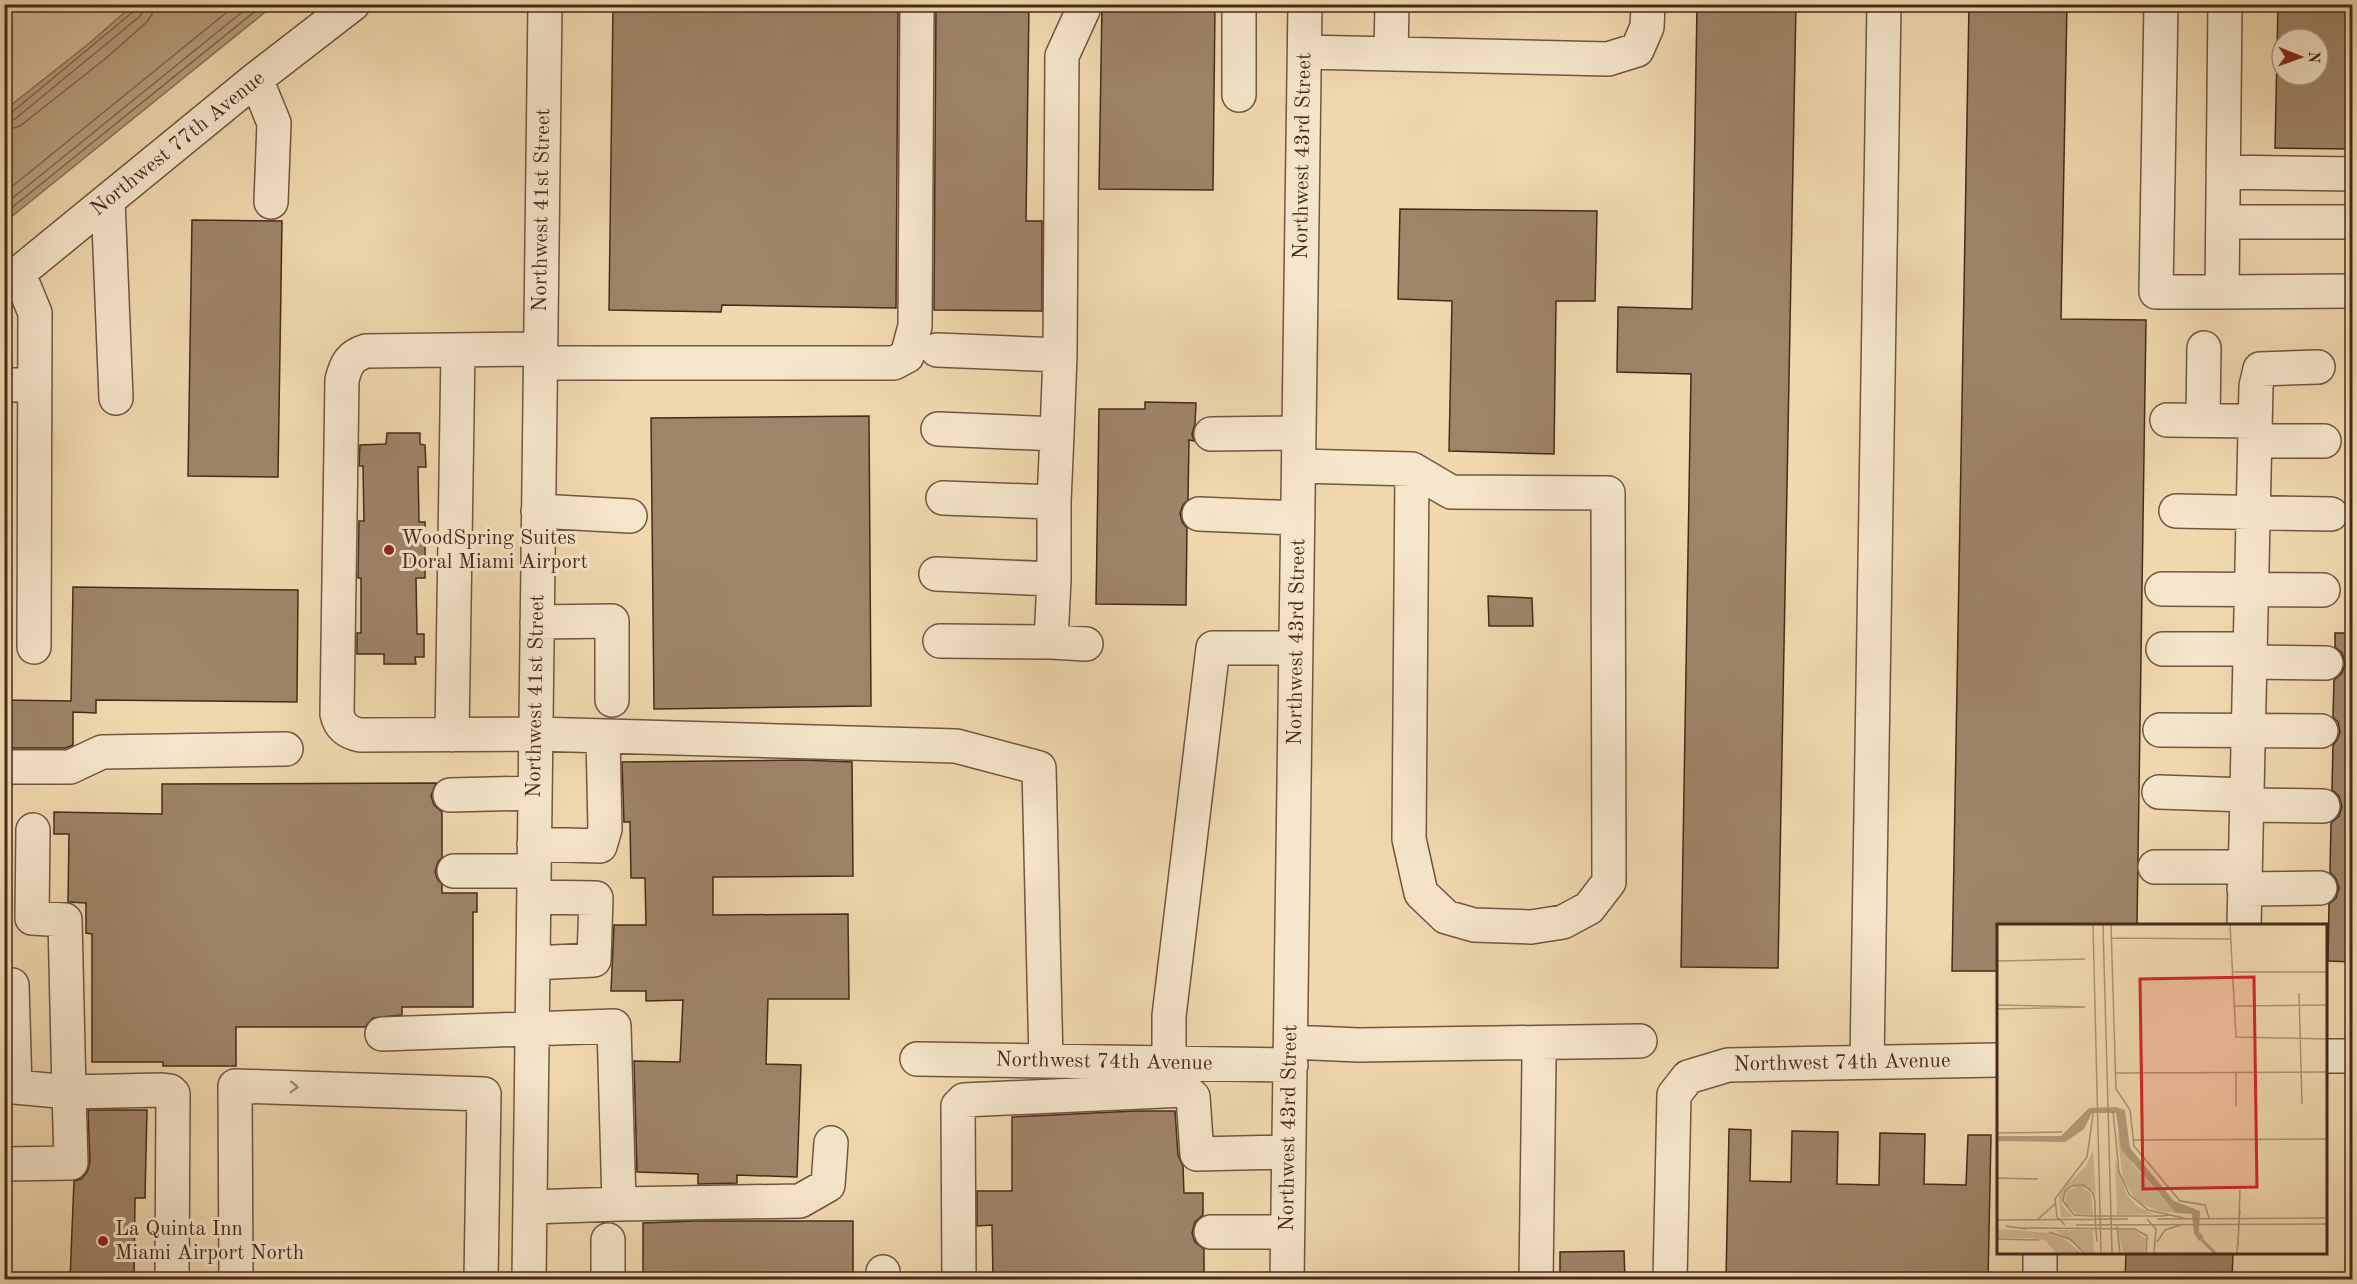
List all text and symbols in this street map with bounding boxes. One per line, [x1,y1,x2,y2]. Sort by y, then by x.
north arrow [2270,27,2330,87]
text: N [2305,51,2321,64]
street label: Northwest 43rd Street [1291,52,1315,260]
street label: Northwest 77th Avenue [87,68,269,220]
street label: Northwest 41st Street [530,108,554,312]
place label: WoodSpring Suites Doral Miami Airport [401,528,588,573]
street label: Northwest 43rd Street [1285,538,1309,746]
marker: WoodSpring Suites Doral Miami Airport [382,543,396,557]
street label: Northwest 41st Street [524,594,548,798]
inset map [1997,924,2327,1254]
street label: Northwest 43rd Street [1277,1024,1301,1232]
street label: Northwest 74th Avenue [995,1050,1213,1074]
street label: Northwest 74th Avenue [1733,1051,1951,1075]
one-way arrow [289,1081,298,1094]
place label: La Quinta Inn Miami Airport North [115,1219,304,1264]
marker: La Quinta Inn Miami Airport North [96,1234,110,1248]

